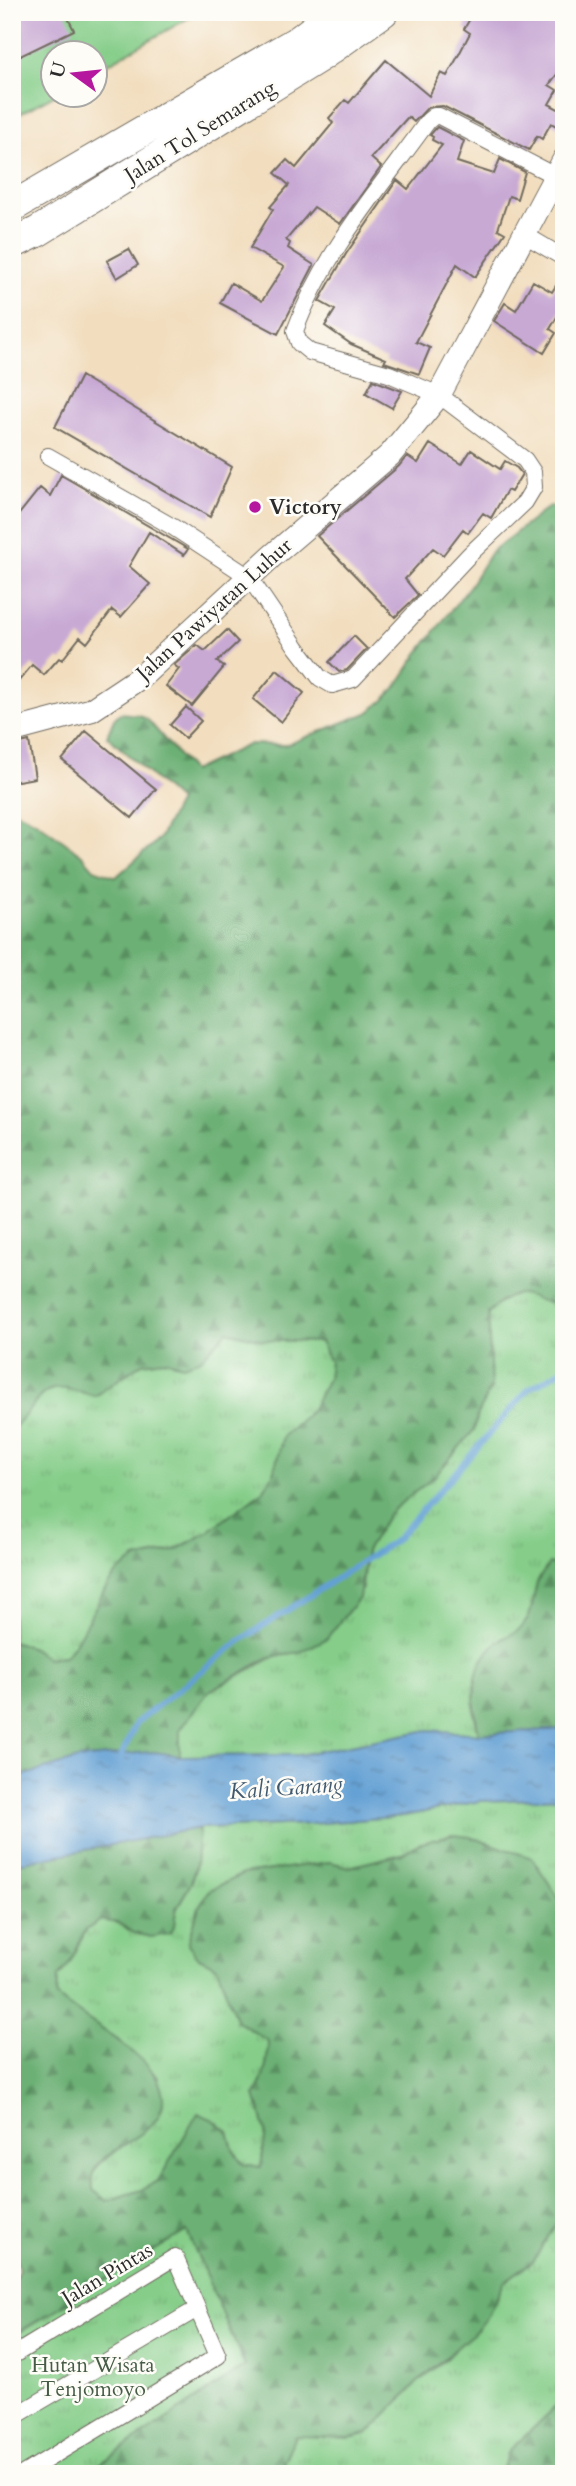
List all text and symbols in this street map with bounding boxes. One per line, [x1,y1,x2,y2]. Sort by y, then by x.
north arrow [38,38,108,108]
text: U [44,59,73,81]
street label: Jalan Tol Semarang [117,73,282,191]
place label: Victory [269,493,342,522]
marker: Victory [247,499,263,515]
street label: Jalan Pawiyatan Luhur [128,531,299,689]
water label: Kali Garang [228,1768,345,1807]
street label: Jalan Pintas [54,2236,158,2314]
park label: Hutan Wisata Tenjomoyo [31,2351,155,2404]

